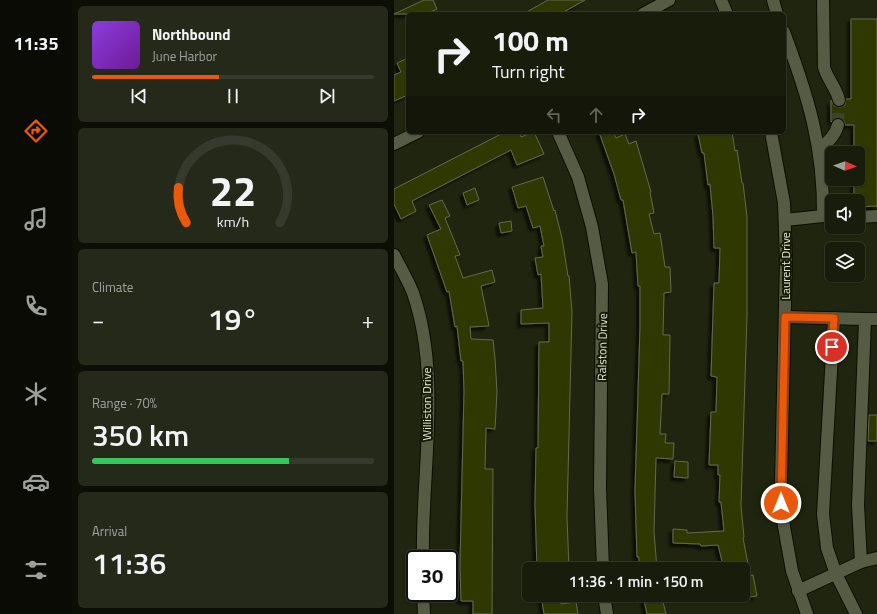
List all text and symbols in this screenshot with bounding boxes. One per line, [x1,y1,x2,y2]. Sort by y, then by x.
text: 100 m [492,19,569,62]
text: Northbound [152,23,231,46]
icon: right [426,28,478,80]
text: 11:35 [14,30,58,57]
text: June Harbor [152,46,217,66]
text: Turn right [492,58,565,85]
icon: previous [128,85,150,107]
icon: pause [222,85,244,107]
icon: next [316,85,338,107]
icon: left [543,104,565,126]
icon: ahead [585,104,607,126]
icon: right [627,104,649,126]
icon: directions [22,117,50,145]
north arrow [825,146,865,186]
map controls [825,146,865,282]
text: 22 [210,159,256,222]
button: sound [825,194,865,234]
icon: music [22,205,50,233]
text: km/h [217,211,249,233]
street label: Laurent Drive [776,232,795,300]
button: layers [825,242,865,282]
text: Climate [92,277,133,297]
icon: phone [22,292,50,320]
text: 19° [208,296,258,342]
text: − [92,303,104,337]
text: + [362,303,374,337]
street label: Ralston Drive [592,313,612,381]
pin [815,330,849,364]
icon: arrive [821,336,843,358]
street label: Williston Drive [417,368,436,440]
icon: climate [22,380,50,408]
text: Range · 70% [92,393,157,413]
text: 350 km [92,412,189,458]
icon: car [22,468,50,496]
position arrow [760,482,802,524]
text: Arrival [92,521,127,541]
text: 11:36 [92,540,166,586]
speed limit sign: 30 [406,550,458,602]
icon: filters [22,556,50,584]
text: 11:36 · 1 min · 150 m [569,570,703,593]

